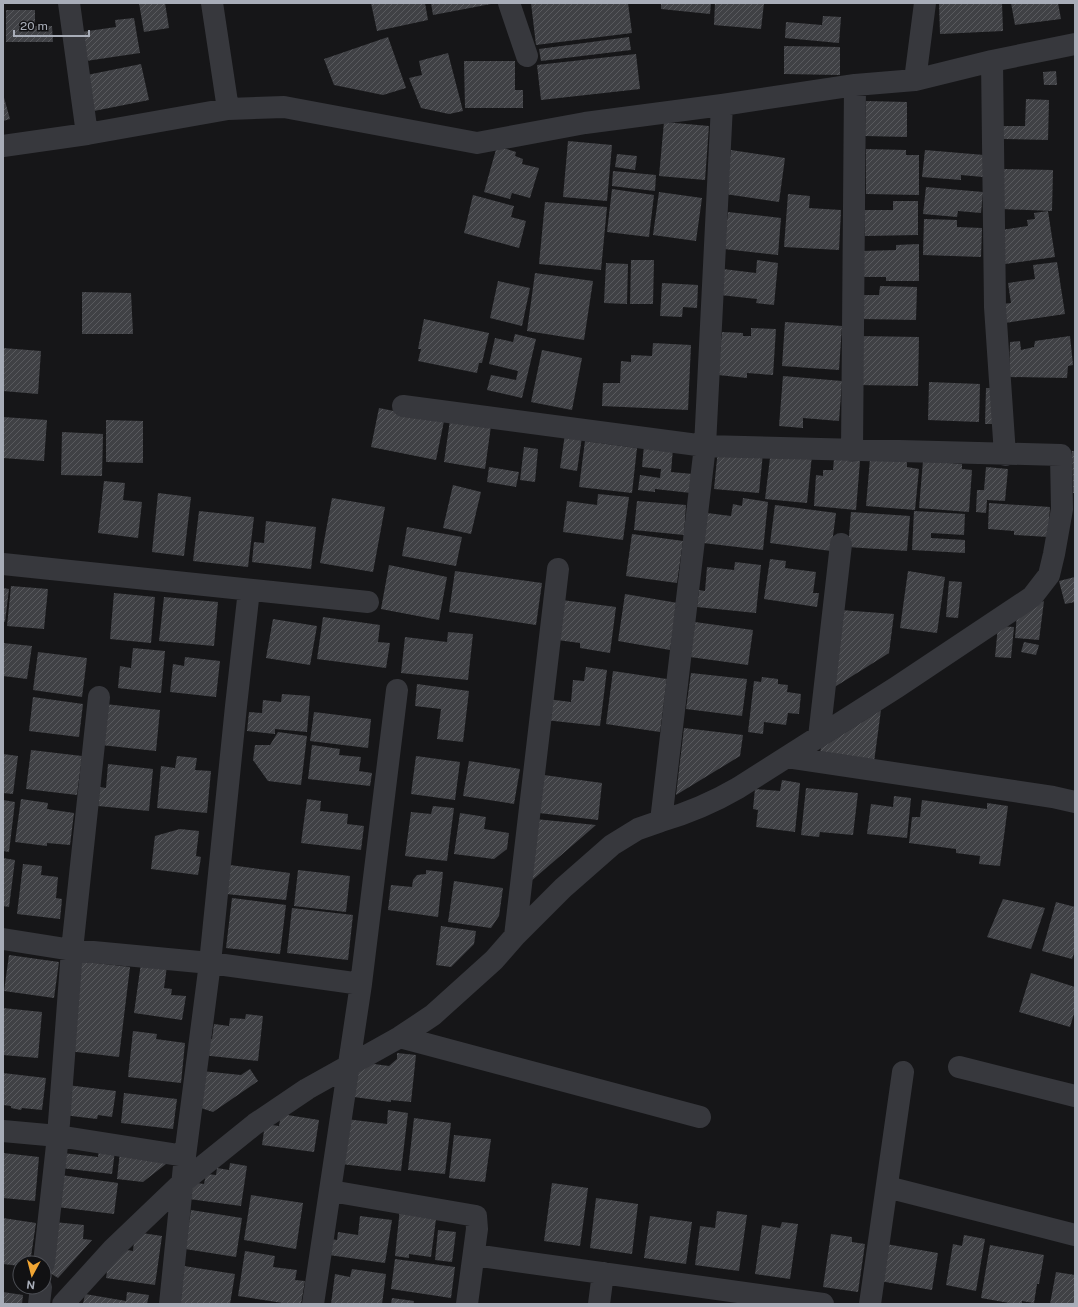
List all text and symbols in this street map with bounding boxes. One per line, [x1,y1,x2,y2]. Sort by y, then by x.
scale bar [14,12,89,38]
text: 20 m [20,19,48,33]
north arrow [12,1255,52,1295]
text: N [26,1278,36,1291]

